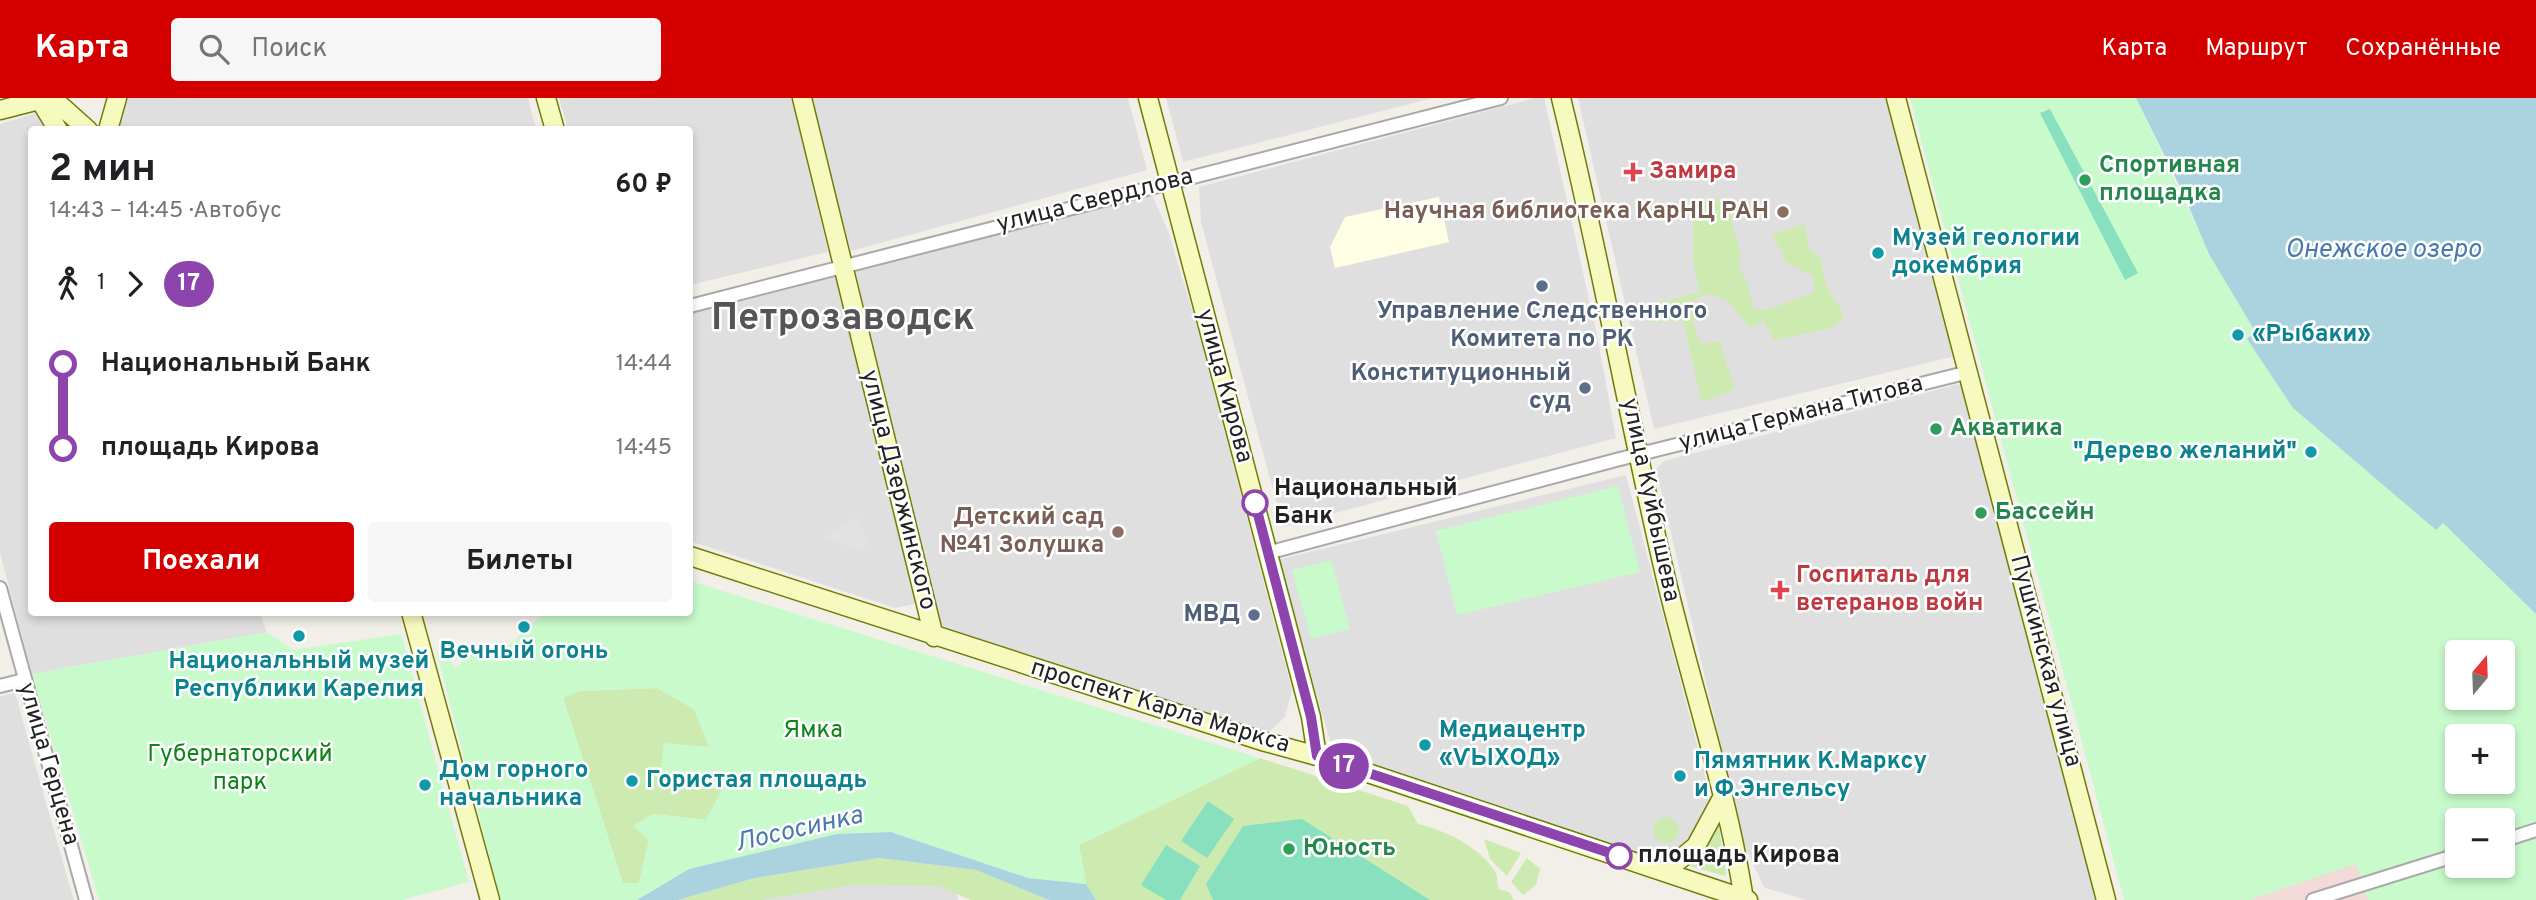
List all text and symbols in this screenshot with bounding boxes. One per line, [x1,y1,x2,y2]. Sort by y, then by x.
search box [171,18,661,81]
text: Карта [35,28,129,70]
icon: search [195,30,233,68]
text: Поиск [251,33,327,66]
text: Карта [2101,34,2167,64]
text: Маршрут [2205,34,2307,64]
text: Сохранённые [2345,34,2501,64]
text: 2 мин [49,146,156,195]
place label: Спортивная площадка [2099,151,2240,209]
place label: Замира [1649,157,1736,187]
street label: улица Свердлова [994,162,1196,240]
marker: Замира [1623,162,1643,182]
text: 60 ₽ [615,169,672,202]
marker: Спортивная площадка [2077,172,2093,188]
text: 14:43 – 14:45 · Автобус [49,197,282,226]
place label: Научная библиотека КарНЦ РАН [1384,197,1769,227]
marker: Научная библиотека КарНЦ РАН [1775,204,1791,220]
place label: Музей геологии докембрия [1892,224,2080,282]
water label: Онежское озеро [2285,234,2481,267]
marker: Музей геологии докембрия [1870,245,1886,261]
icon: walk [49,265,87,303]
icon: forward [116,265,154,303]
text: 1 [97,269,106,298]
text: 17 [178,269,200,299]
marker: Управление Следственного Комитета по РК [1534,278,1550,294]
district label: Петрозаводск [711,295,975,344]
place label: Управление Следственного Комитета по РК [1377,297,1707,355]
street label: улица Кирова [1189,306,1259,466]
place label: «Рыбаки» [2252,320,2371,350]
marker: «Рыбаки» [2230,327,2246,343]
text: Национальный Банк [101,348,371,381]
text: 14:44 [616,350,672,379]
place label: Конституционный суд [1351,359,1571,417]
street label: улица Дзержинского [854,367,942,613]
street label: улица Германа Титова [1676,369,1926,459]
marker: Конституционный суд [1577,380,1593,396]
street label: улица Куйбышева [1614,395,1686,605]
place label: Акватика [1950,414,2063,444]
marker: Акватика [1928,421,1944,437]
text: площадь Кирова [101,432,319,465]
text: 14:45 [616,434,672,463]
place label: "Дерево желаний" [2073,437,2297,467]
marker: "Дерево желаний" [2303,444,2319,460]
place label: Национальный Банк [1274,474,1458,532]
marker: Национальный Банк [1242,490,1268,516]
place label: Бассейн [1995,498,2095,528]
place label: Детский сад №41 Золушка [940,503,1104,561]
marker: Бассейн [1973,505,1989,521]
button: Поехали [49,522,354,602]
button: Билеты [368,522,672,602]
marker: Детский сад №41 Золушка [1110,524,1126,540]
street label: Пушкинская улица [2002,552,2088,770]
place label: Госпиталь для ветеранов войн [1796,561,1983,619]
marker: Госпиталь для ветеранов войн [1770,580,1790,600]
place label: МВД [1183,600,1240,630]
marker: МВД [1246,607,1262,623]
marker: Вечный огонь [516,619,532,635]
marker: Национальный музей Республики Карелия [291,628,307,644]
place label: Вечный огонь [440,637,608,667]
north arrow [2445,640,2515,710]
map controls [2445,640,2515,878]
place label: Национальный музей Республики Карелия [169,647,429,705]
street label: проспект Карла Маркса [1027,653,1293,761]
street label: улица Герцена [10,679,86,849]
park label: Ямка [783,716,843,746]
place label: Медиацентр «ѴЫХОД» [1439,716,1586,774]
button: + [2445,724,2515,794]
marker: Медиацентр «ѴЫХОД» [1417,737,1433,753]
park label: Губернаторский парк [147,740,333,798]
line badge: 17 [1312,743,1376,789]
place label: Пямятник К.Марксу и Ф.Энгельсу [1694,747,1927,805]
text: 17 [1333,751,1355,781]
place label: Дом горного начальника [439,756,588,814]
place label: Гористая площадь [646,766,867,796]
marker: Пямятник К.Марксу и Ф.Энгельсу [1672,768,1688,784]
marker: Гористая площадь [624,773,640,789]
marker: Дом горного начальника [417,777,433,793]
water label: Лососинка [732,799,867,861]
button: − [2445,808,2515,878]
place label: Юность [1303,834,1396,864]
marker: Юность [1281,841,1297,857]
place label: площадь Кирова [1638,841,1840,871]
marker: площадь Кирова [1606,843,1632,869]

